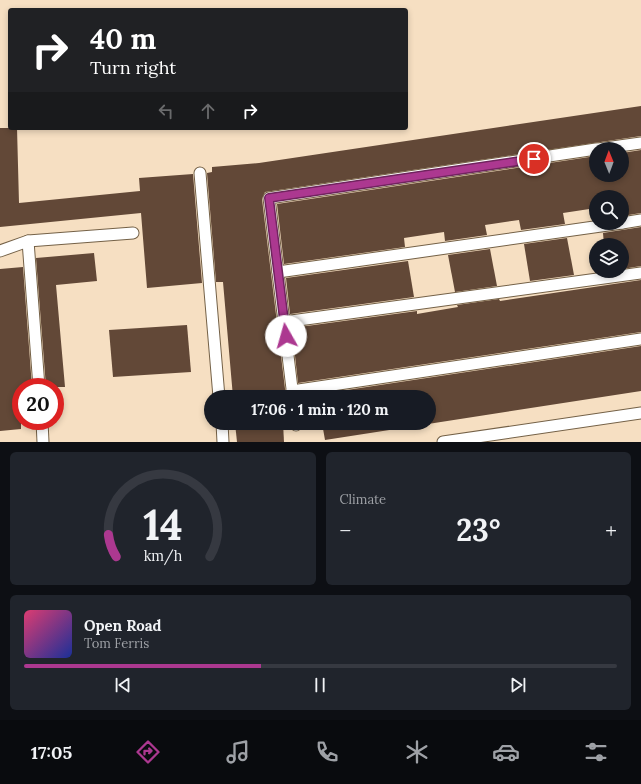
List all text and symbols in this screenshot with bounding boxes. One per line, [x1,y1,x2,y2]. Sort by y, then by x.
text: 40 m [90,21,156,57]
icon: right [24,24,76,76]
text: Turn right [90,56,176,79]
icon: left [155,100,177,122]
icon: ahead [197,100,219,122]
icon: right [239,100,261,122]
pin [517,142,551,176]
north arrow [589,142,629,182]
map controls [589,142,629,278]
icon: arrive [523,148,545,170]
button: search [589,190,629,230]
button: layers [589,238,629,278]
position arrow [265,315,307,357]
speed limit sign: 20 [12,378,64,430]
text: 17:06 · 1 min · 120 m [251,400,389,419]
text: Climate [340,491,386,508]
text: 14 [143,497,183,550]
text: 23° [456,511,500,549]
text: − [340,516,351,544]
text: + [605,516,617,544]
text: km/h [143,546,182,565]
text: Open Road [84,616,162,635]
text: Tom Ferris [84,635,149,652]
icon: previous [112,674,134,696]
icon: pause [309,674,331,696]
icon: next [507,674,529,696]
icon: directions [134,738,162,766]
icon: music [224,738,252,766]
icon: phone [313,738,341,766]
icon: climate [403,738,431,766]
icon: car [492,738,520,766]
icon: filters [582,738,610,766]
text: 17:05 [31,741,72,764]

